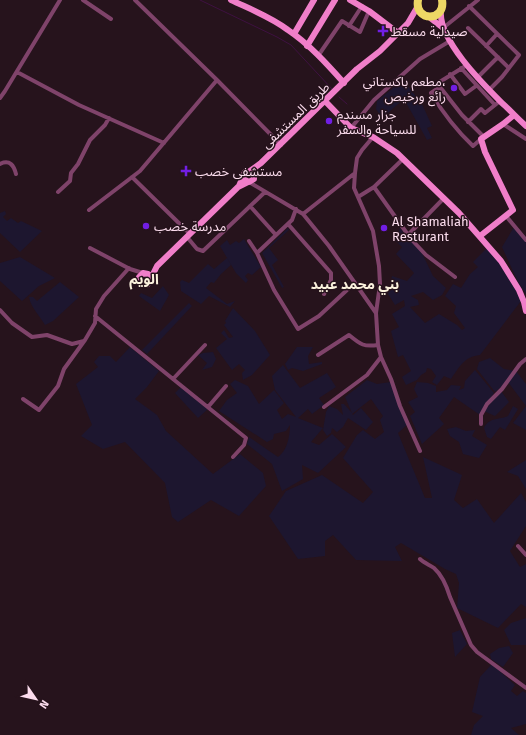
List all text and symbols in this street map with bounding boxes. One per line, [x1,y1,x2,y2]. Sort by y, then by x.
place label: صيدلية مسقط [391,24,468,39]
marker: صيدلية مسقط [378,26,388,36]
place label: مطعم باكستاني، رائع ورخيص [363,74,446,107]
street label: طريق المستشفى [258,79,333,152]
marker: مطعم باكستاني، رائع ورخيص [449,83,459,93]
place label: جزار مسندم للسياحة والسفر [336,107,416,137]
marker: جزار مسندم للسياحة والسفر [324,116,334,126]
place label: مستشفى خصب [195,164,283,180]
marker: مستشفى خصب [180,165,192,177]
place label: Al Shamaliah Resturant [392,214,469,244]
place label: مدرسة خصب [154,219,226,234]
marker: مدرسة خصب [141,221,151,231]
marker: Al Shamaliah Resturant [379,223,389,233]
district label: الويم [129,271,159,290]
district label: بني محمد عبيد [311,276,399,295]
north arrow [16,679,56,719]
text: N [36,698,51,711]

